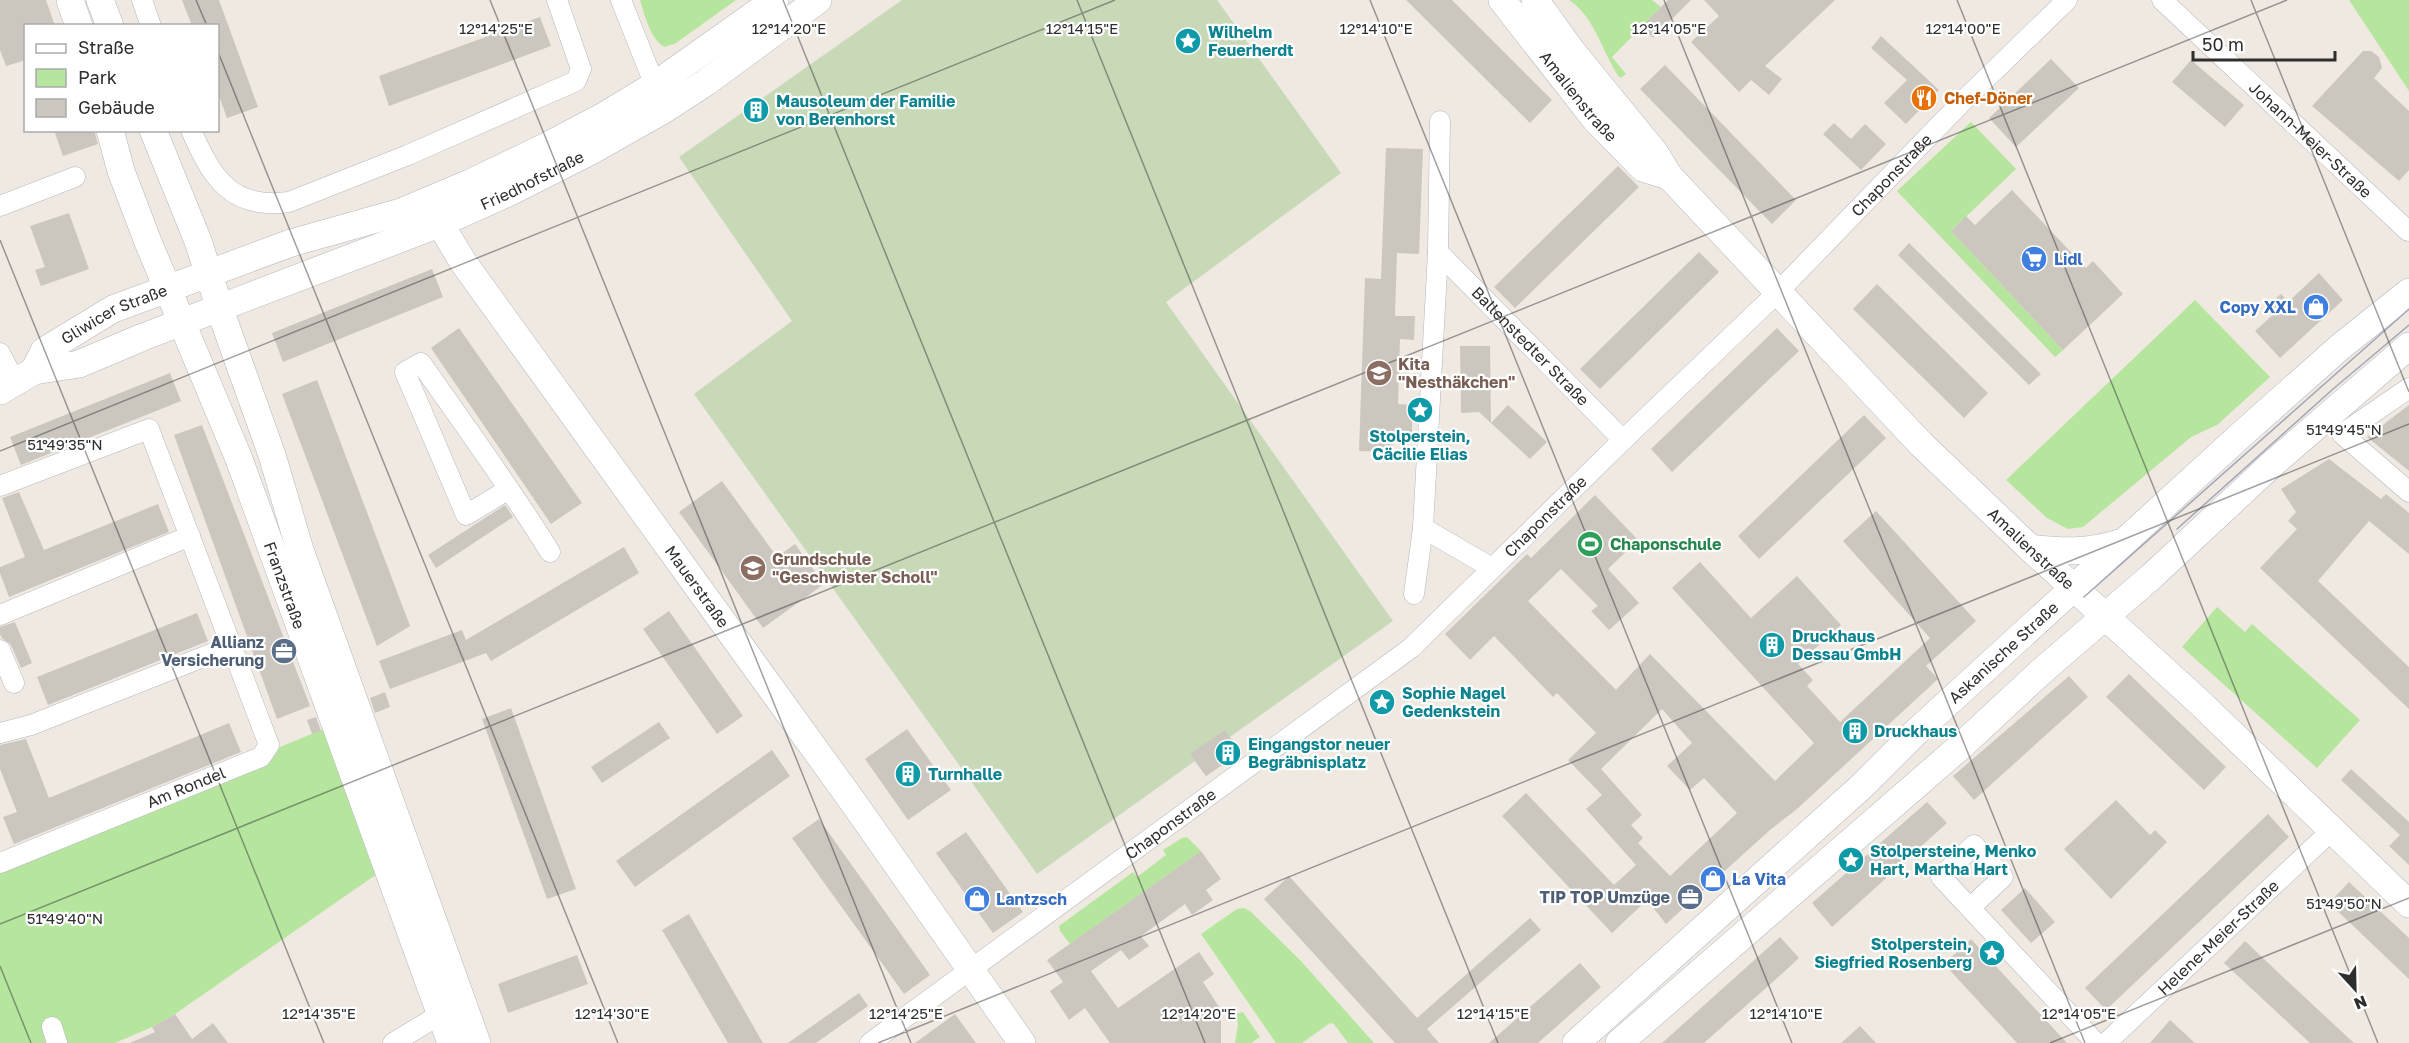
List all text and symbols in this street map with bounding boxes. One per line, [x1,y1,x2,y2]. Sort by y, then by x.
text: 12°14'25"E [459,19,533,37]
text: 12°14'20"E [752,19,826,37]
text: 12°14'15"E [1046,19,1118,37]
text: 12°14'10"E [1339,19,1413,37]
text: 12°14'05"E [1632,19,1706,37]
text: 12°14'00"E [1925,19,2001,37]
place label: Wilhelm Feuerherdt [1208,22,1293,60]
legend [24,24,219,132]
scale bar [2193,24,2336,62]
place icon: Wilhelm Feuerherdt [1173,26,1203,56]
text: 50 m [2202,33,2244,55]
text: Straße [78,36,134,58]
street label: Amalienstraße [1536,47,1621,146]
text: Park [78,66,117,88]
street label: Johann-Meier-Straße [2245,77,2376,202]
restaurant icon: Chef-Döner [1909,83,1939,113]
place label: Chef-Döner [1944,88,2033,108]
place label: Mausoleum der Familie von Berenhorst [776,91,955,129]
building icon: Mausoleum der Familie von Berenhorst [741,95,771,125]
text: Gebäude [78,96,155,118]
street label: Chaponstraße [1847,129,1936,221]
street label: Friedhofstraße [477,146,587,214]
supermarket icon: Lidl [2019,244,2049,274]
place label: Lidl [2054,249,2083,269]
street label: Gliwicer Straße [57,280,170,348]
street label: Ballenstedter Straße [1468,282,1593,410]
shop icon: Copy XXL [2301,292,2331,322]
place label: Copy XXL [2220,297,2296,317]
place label: Kita "Nesthäkchen" [1398,354,1515,392]
school or university icon: Kita "Nesthäkchen" [1364,358,1394,388]
place icon: Stolperstein, Cäcilie Elias [1405,395,1435,425]
text: 51°49'45"N [2306,420,2382,438]
place label: Stolperstein, Cäcilie Elias [1369,426,1471,464]
text: 51°49'35"N [27,435,103,453]
street label: Chaponstraße [1500,471,1591,561]
street label: Amalienstraße [1984,503,2079,593]
sports icon: Chaponschule [1575,529,1605,559]
place label: Chaponschule [1610,534,1722,554]
street label: Franzstraße [260,539,310,632]
street label: Mauerstraße [661,541,734,631]
place label: Grundschule "Geschwister Scholl" [772,549,938,587]
school or university icon: Grundschule "Geschwister Scholl" [738,553,768,583]
street label: Askanische Straße [1944,597,2062,707]
place label: Druckhaus Dessau GmbH [1792,626,1901,664]
building icon: Druckhaus Dessau GmbH [1757,630,1787,660]
place label: Allianz Versicherung [161,632,264,670]
office icon: Allianz Versicherung [269,636,299,666]
place label: Sophie Nagel Gedenkstein [1402,683,1506,721]
place icon: Sophie Nagel Gedenkstein [1367,687,1397,717]
building icon: Druckhaus [1840,716,1870,746]
place label: Druckhaus [1874,721,1957,741]
place label: Eingangstor neuer Begräbnisplatz [1248,734,1390,772]
building icon: Eingangstor neuer Begräbnisplatz [1213,738,1243,768]
building icon: Turnhalle [893,759,923,789]
street label: Am Rondel [144,762,228,812]
place label: Turnhalle [928,764,1002,784]
street label: Chaponstraße [1121,784,1220,863]
place label: Stolpersteine, Menko Hart, Martha Hart [1870,841,2037,879]
place icon: Stolpersteine, Menko Hart, Martha Hart [1836,845,1866,875]
shop icon: La Vita [1698,864,1728,894]
place label: La Vita [1732,869,1786,889]
street label: Helene-Meier-Straße [2153,876,2283,999]
office icon: TIP TOP Umzüge [1675,882,1705,912]
shop icon: Lantzsch [962,884,992,914]
place label: TIP TOP Umzüge [1540,887,1670,907]
place label: Lantzsch [996,889,1067,909]
text: 51°49'50"N [2306,894,2382,912]
text: 51°49'40"N [27,909,103,927]
place label: Stolperstein, Siegfried Rosenberg [1814,934,1972,972]
place icon: Stolperstein, Siegfried Rosenberg [1977,938,2007,968]
north arrow [2325,959,2385,1019]
text: N [2351,991,2370,1014]
text: 12°14'35"E [282,1004,356,1022]
text: 12°14'30"E [575,1004,649,1022]
text: 12°14'25"E [869,1004,943,1022]
text: 12°14'20"E [1162,1004,1236,1022]
text: 12°14'15"E [1457,1004,1529,1022]
text: 12°14'10"E [1749,1004,1823,1022]
text: 12°14'05"E [2042,1004,2116,1022]

